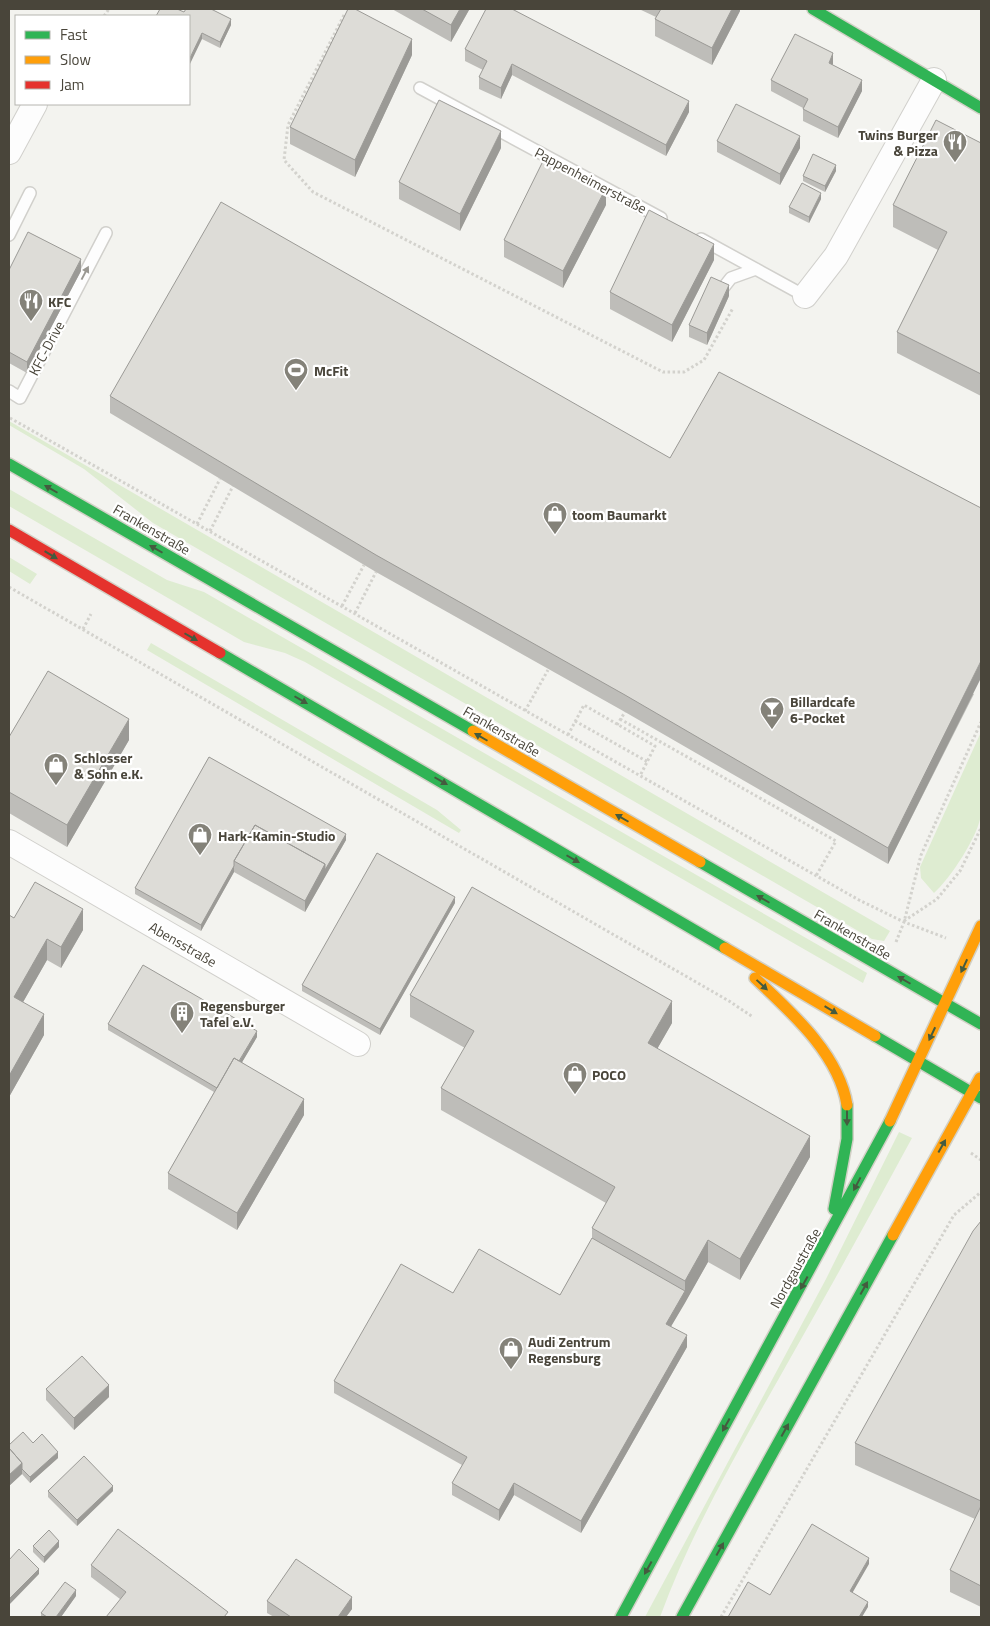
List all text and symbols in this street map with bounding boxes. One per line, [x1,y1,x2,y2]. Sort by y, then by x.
legend [15,15,190,105]
text: Fast [60,23,88,46]
text: Slow [60,48,91,71]
text: Jam [60,73,84,96]
place label: Twins Burger & Pizza [858,124,938,161]
restaurant icon: Twins Burger & Pizza [942,129,968,163]
street label: Pappenheimerstraße [531,142,651,218]
one-way arrow [81,266,89,281]
restaurant icon: KFC [18,288,44,322]
place label: KFC [48,291,72,312]
street label: KFC-Drive [23,317,69,379]
sports icon: McFit [283,357,309,391]
place label: McFit [314,360,348,381]
one-way arrow [45,484,58,493]
street label: Frankenstraße [110,498,194,560]
shop icon: toom Baumarkt [542,501,568,535]
place label: toom Baumarkt [572,504,667,525]
one-way arrow [150,545,163,554]
one-way arrow [44,551,57,560]
one-way arrow [185,632,198,641]
place label: Billardcafe 6-Pocket [790,691,855,728]
one-way arrow [294,695,307,704]
bar icon: Billardcafe 6-Pocket [759,696,785,730]
street label: Frankenstraße [460,700,544,762]
one-way arrow [475,732,488,741]
place label: Schlosser & Sohn e.K. [74,747,143,784]
shop icon: Schlosser & Sohn e.K. [43,752,69,786]
one-way arrow [434,777,448,786]
one-way arrow [615,813,629,822]
shop icon: Hark-Kamin-Studio [187,822,213,856]
place label: Hark-Kamin-Studio [218,825,336,846]
one-way arrow [567,854,580,863]
one-way arrow [755,895,770,903]
street label: Frankenstraße [811,903,895,965]
street label: Abensstraße [145,916,221,972]
one-way arrow [959,958,968,973]
one-way arrow [897,976,910,985]
one-way arrow [756,979,768,991]
place label: Regensburger Tafel e.V. [200,995,285,1032]
building icon: Regensburger Tafel e.V. [169,1000,195,1034]
one-way arrow [824,1005,837,1014]
one-way arrow [928,1026,937,1041]
shop icon: POCO [562,1061,588,1095]
place label: POCO [592,1064,626,1085]
one-way arrow [843,1111,851,1127]
one-way arrow [938,1138,946,1153]
one-way arrow [853,1176,861,1191]
street label: Nordgaustraße [764,1224,826,1312]
one-way arrow [800,1275,808,1290]
one-way arrow [860,1281,868,1295]
place label: Audi Zentrum Regensburg [528,1331,611,1368]
shop icon: Audi Zentrum Regensburg [498,1336,524,1370]
one-way arrow [722,1418,730,1432]
one-way arrow [781,1424,790,1437]
one-way arrow [716,1541,724,1556]
one-way arrow [644,1560,652,1575]

